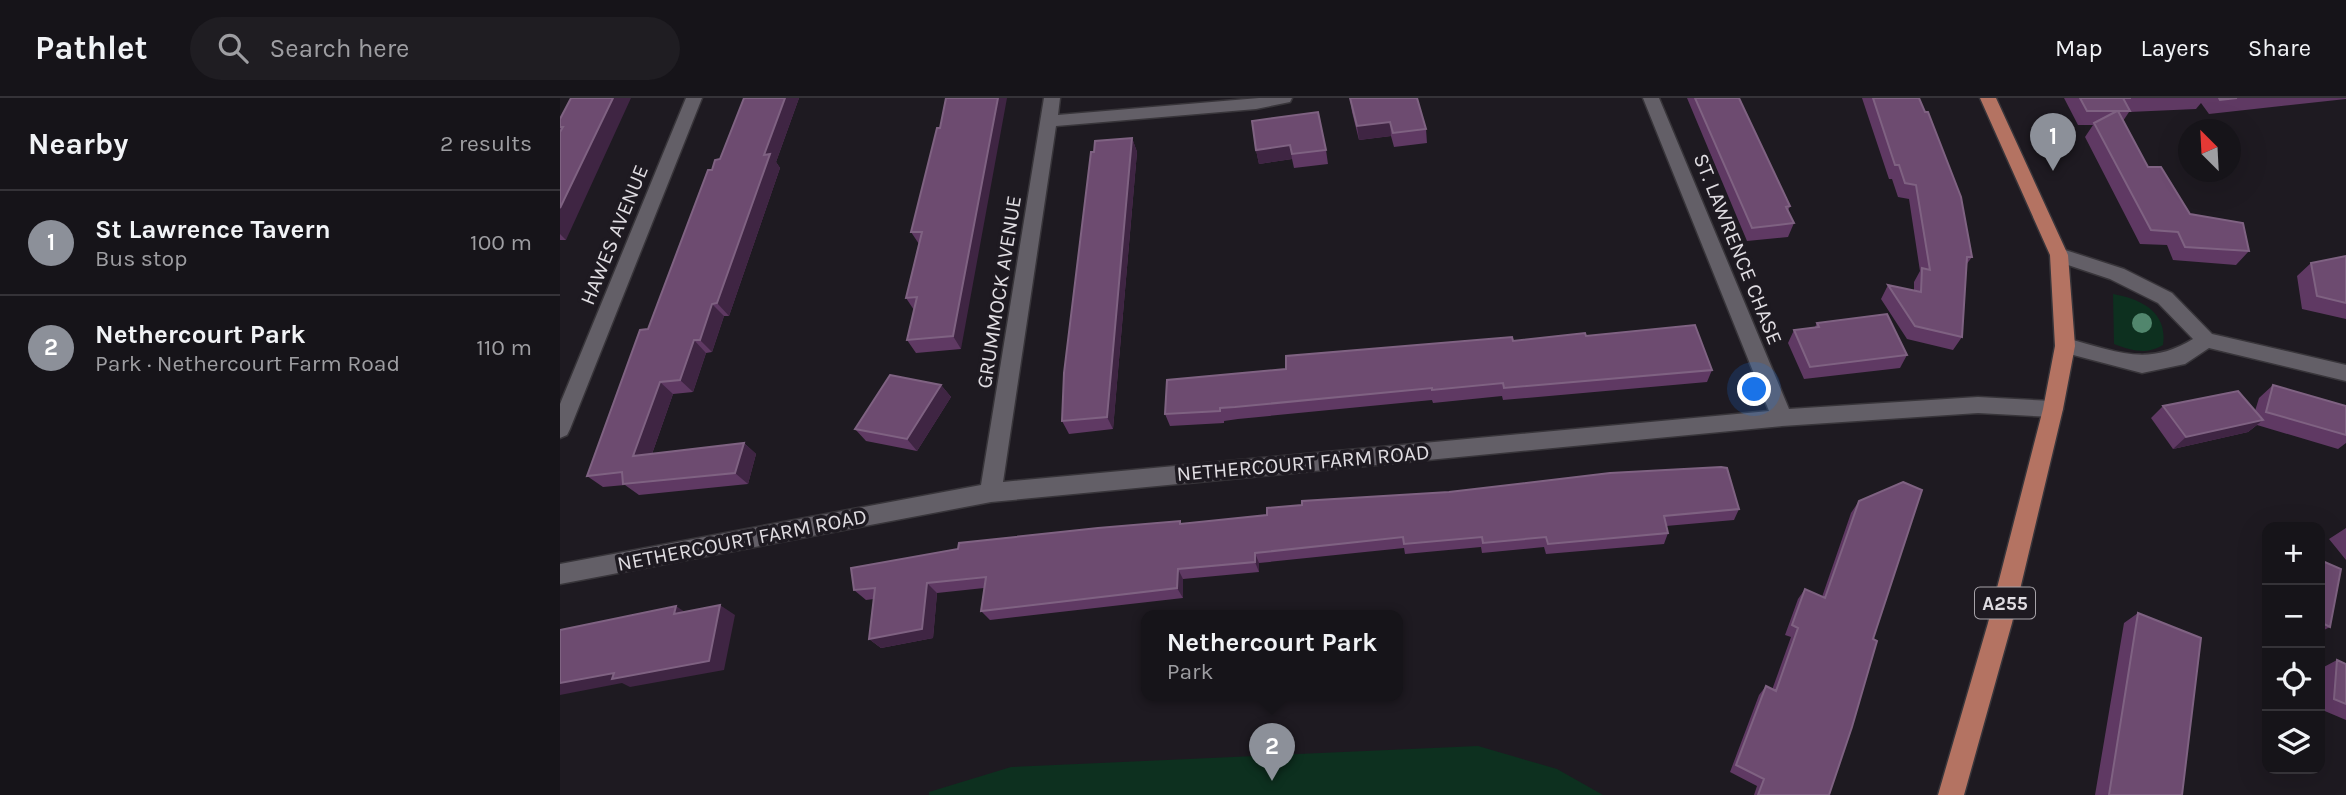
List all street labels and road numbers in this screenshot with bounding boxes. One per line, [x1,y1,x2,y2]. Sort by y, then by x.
street label: ST. LAWRENCE CHASE [1689,150,1787,348]
street label: HAWES AVENUE [575,162,653,308]
street label: GRUMMOCK AVENUE [972,194,1026,390]
street label: NETHERCOURT FARM ROAD [1176,440,1430,486]
street label: NETHERCOURT FARM ROAD [615,504,869,576]
road number: A255 [1975,588,2035,618]

